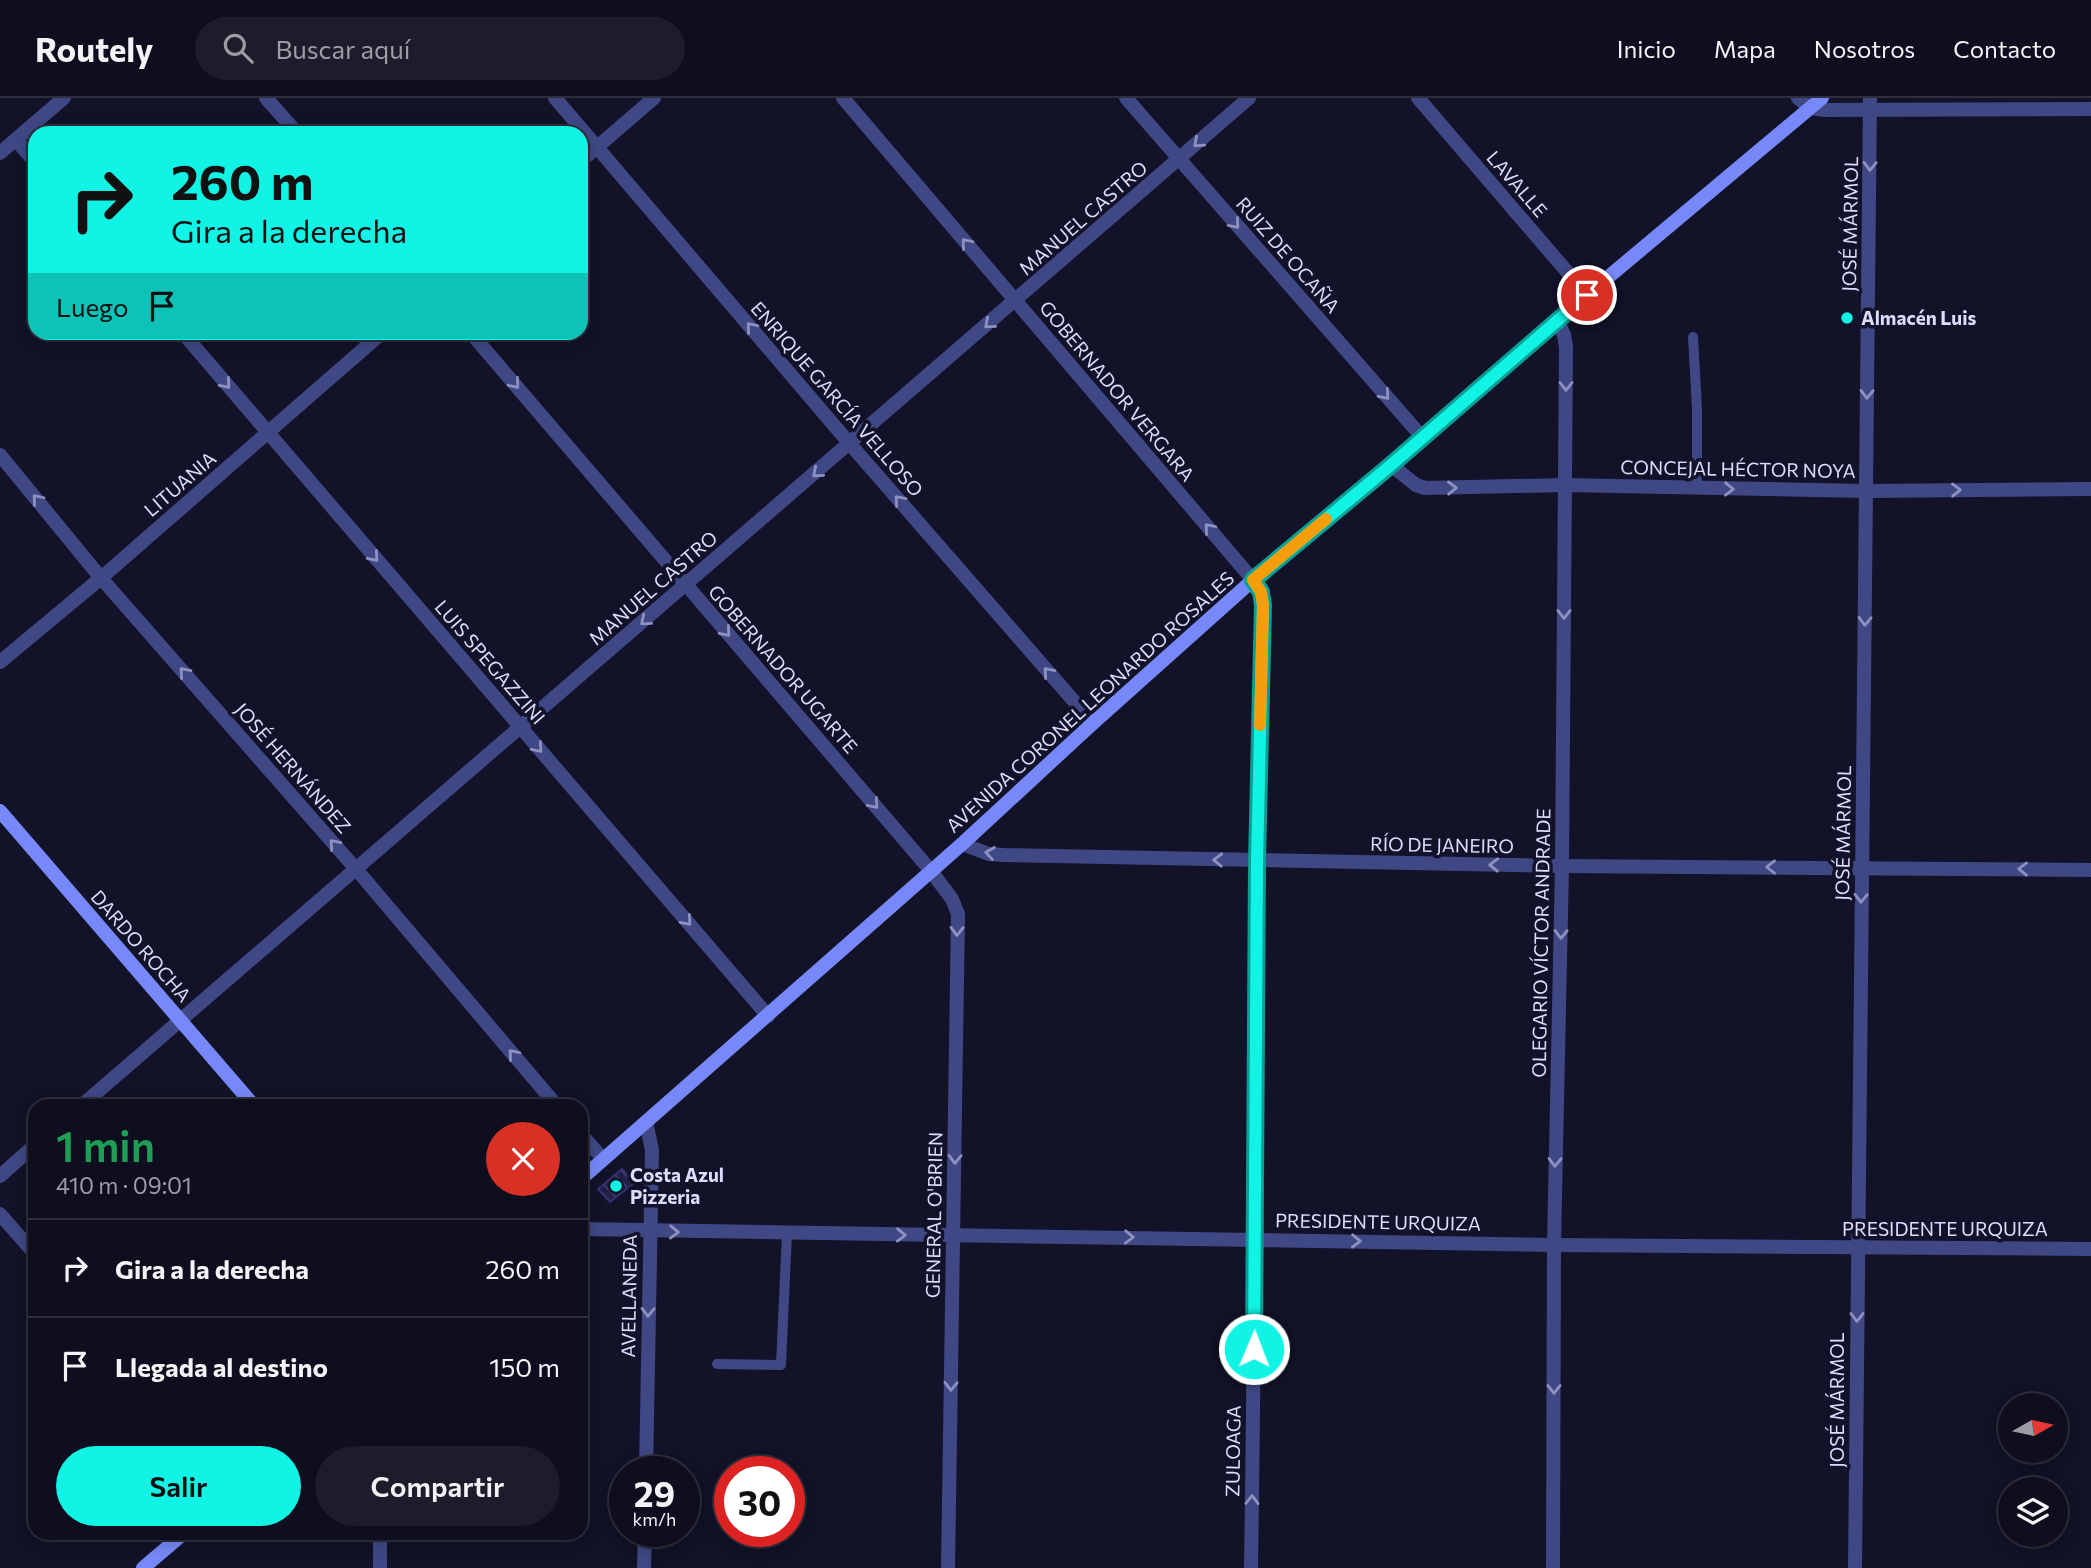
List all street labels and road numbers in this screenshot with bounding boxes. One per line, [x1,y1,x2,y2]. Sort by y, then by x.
street label: LAVALLE [1482,146,1552,222]
street label: MANUEL CASTRO [1014,156,1152,280]
street label: JOSÉ MÁRMOL [1837,156,1862,292]
street label: RUIZ DE OCAÑA [1232,192,1345,317]
street label: GOBERNADOR VERGARA [1035,296,1200,486]
street label: ENRIQUE GARCÍA VELLOSO [747,297,928,501]
street label: LITUANIA [139,446,220,521]
street label: CONCEJAL HÉCTOR NOYA [1620,455,1856,482]
street label: MANUEL CASTRO [584,526,722,650]
street label: AVENIDA CORONEL LEONARDO ROSALES [941,566,1238,837]
street label: GOBERNADOR UGARTE [704,580,863,758]
street label: LUIS SPEGAZZINI [430,595,550,728]
street label: JOSÉ HERNÁNDEZ [231,698,356,838]
street label: JOSÉ MÁRMOL [1830,765,1855,901]
street label: OLEGARIO VÍCTOR ANDRADE [1527,808,1554,1078]
street label: RÍO DE JANEIRO [1370,832,1514,857]
street label: DARDO ROCHA [87,885,196,1006]
street label: GENERAL O'BRIEN [921,1132,946,1298]
street label: PRESIDENTE URQUIZA [1275,1208,1481,1235]
street label: PRESIDENTE URQUIZA [1842,1217,2048,1240]
street label: AVELLANEDA [616,1234,641,1358]
street label: JOSÉ MÁRMOL [1825,1332,1848,1468]
street label: ZULOAGA [1220,1405,1245,1497]

